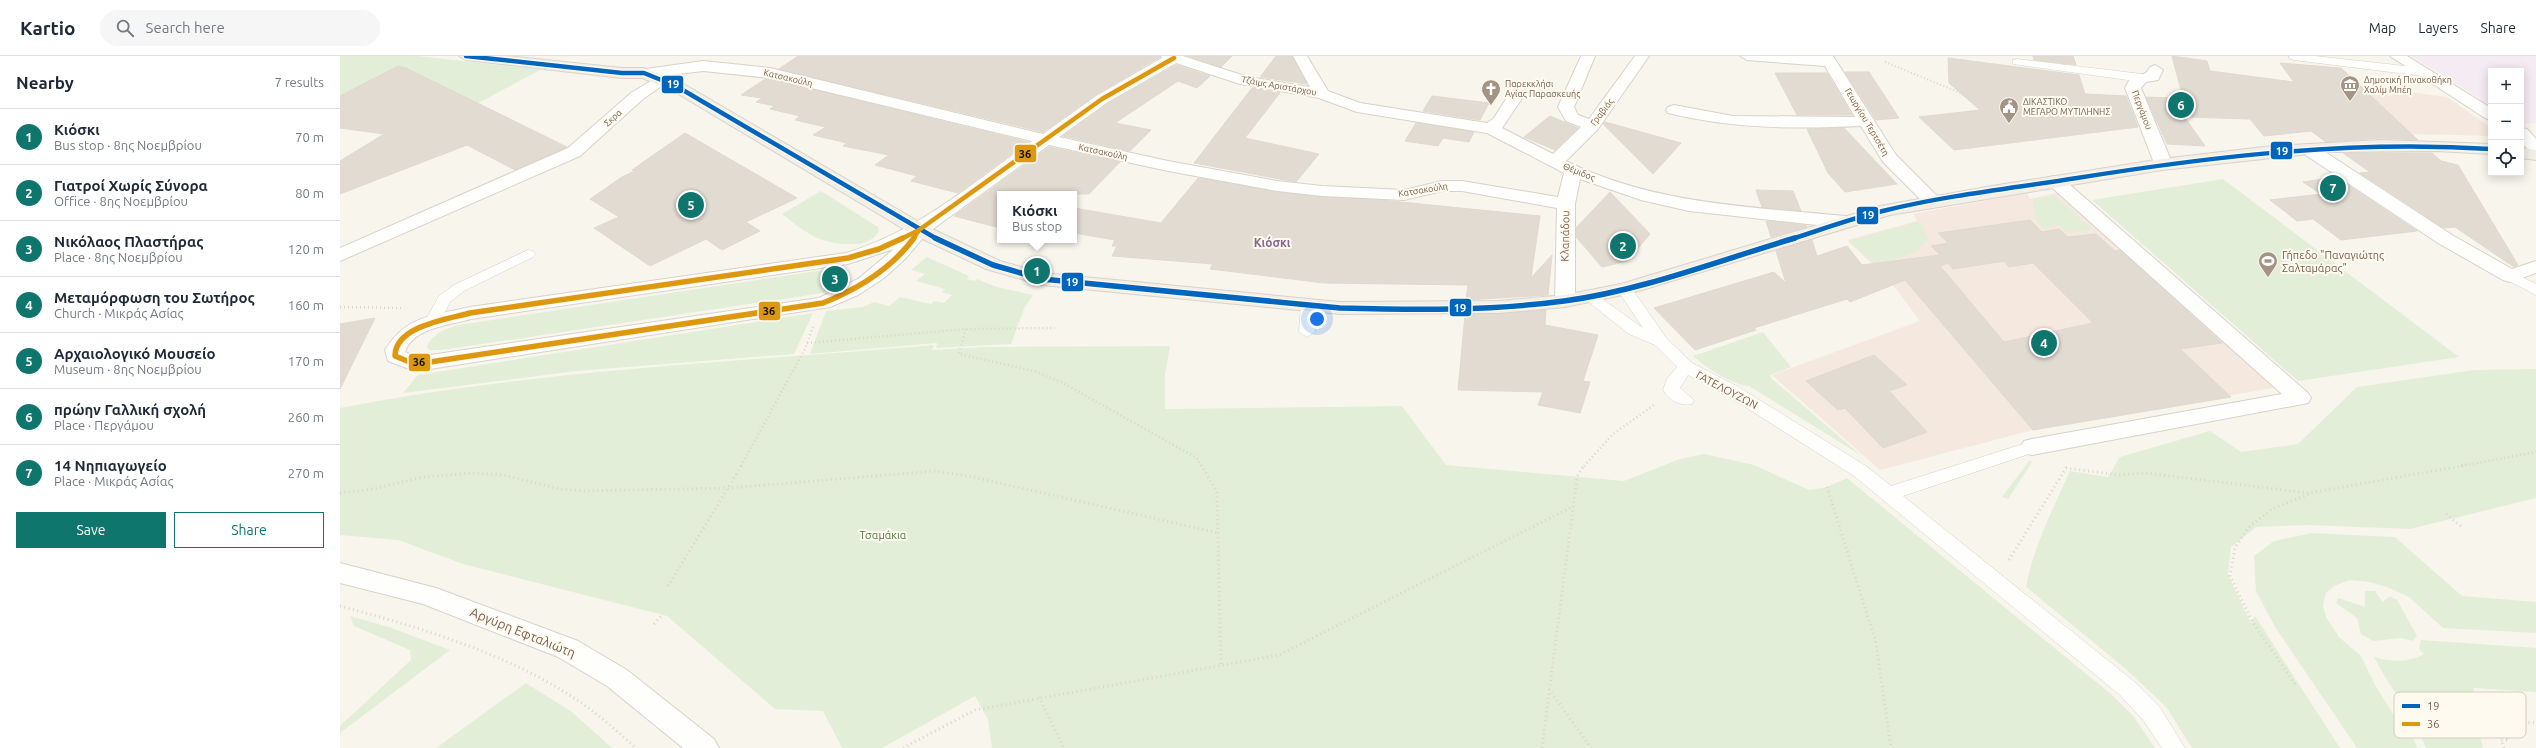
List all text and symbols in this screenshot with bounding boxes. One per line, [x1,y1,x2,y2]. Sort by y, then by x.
search box [100,10,380,46]
text: Kartio [20,17,76,39]
icon: search [114,17,136,39]
text: Search here [146,19,225,36]
text: Map [2369,20,2396,36]
text: Layers [2418,20,2458,36]
text: Share [2480,20,2516,36]
street label: Κατσακούλη [763,68,813,88]
map controls [2488,68,2524,176]
button: + [2488,68,2524,104]
text: Nearby [16,73,74,92]
street label: Τζάιμς Αριστάρχου [1240,74,1317,99]
museum icon: Δημοτική Πινακοθήκη Χαλίμ Μπέη [2339,74,2361,102]
text: 7 results [274,75,324,89]
line badge: 19 [661,75,684,94]
place label: Δημοτική Πινακοθήκη Χαλίμ Μπέη [2364,75,2452,95]
text: 19 [667,78,679,90]
church icon: Παρεκκλήσι Αγίας Παρασκευής [1480,78,1502,106]
place label: Παρεκκλήσι Αγίας Παρασκευής [1505,79,1580,99]
street label: Γεωργίου Τερτσέτη [1843,86,1891,158]
street label: Περγάμου [2130,89,2154,131]
pin: 6 [2168,90,2194,120]
street label: Γραβιάς [1589,96,1615,128]
public building icon: ΔΙΚΑΣΤΙΚΟ ΜΕΓΑΡΟ ΜΥΤΙΛΗΝΗΣ [1998,96,2020,124]
place label: ΔΙΚΑΣΤΙΚΟ ΜΕΓΑΡΟ ΜΥΤΙΛΗΝΗΣ [2023,97,2110,117]
button: − [2488,104,2524,140]
street label: Σκρα [602,107,624,129]
text: Κιόσκι [54,121,100,138]
text: 1 [25,130,33,144]
text: 70 m [295,130,324,144]
text: Bus stop · 8ης Νοεμβρίου [54,138,202,152]
button: locate [2488,140,2524,176]
line badge: 19 [2270,141,2293,160]
street label: Κατσακούλη [1078,142,1128,162]
line badge: 36 [1014,144,1037,163]
text: 19 [2276,145,2288,157]
text: 36 [1019,148,1031,160]
street label: Θέμιδος [1562,161,1596,183]
pin: 7 [2320,173,2346,203]
text: Γιατροί Χωρίς Σύνορα [54,177,208,194]
street label: Κατσακούλη [1398,181,1448,199]
text: 2 [25,186,33,200]
text: 80 m [295,186,324,200]
pin: 5 [678,190,704,220]
popup [997,191,1077,243]
text: Office · 8ης Νοεμβρίου [54,194,188,208]
text: Κιόσκι [1012,202,1058,219]
line badge: 19 [1856,206,1879,225]
text: 19 [1862,209,1874,221]
street label: Κλαπάδου [1559,210,1571,262]
text: Bus stop [1012,219,1062,233]
pin: 2 [1610,231,1636,261]
text: Νικόλαος Πλαστήρας [54,233,203,250]
district label: Κιόσκι [1254,236,1291,249]
text: 3 [25,242,33,256]
text: 120 m [288,242,324,256]
place label: Γήπεδο "Παναγιώτης Σαλταμάρας" [2282,249,2384,275]
text: Place · 8ης Νοεμβρίου [54,250,183,264]
sports icon: Γήπεδο "Παναγιώτης Σαλταμάρας" [2257,250,2279,278]
pin: 1 [1024,256,1050,286]
pin: 3 [822,264,848,294]
line badge: 19 [1061,272,1084,292]
text: 19 [1066,276,1078,288]
text: Μεταμόρφωση του Σωτήρος [54,289,255,306]
text: 4 [25,298,33,312]
text: 160 m [288,298,324,312]
line badge: 19 [1449,298,1472,317]
line badge: 36 [758,301,781,321]
text: 19 [1454,302,1466,314]
text: 36 [763,305,775,317]
text: Church · Μικράς Ασίας [54,306,184,320]
your location [1307,309,1327,329]
pin: 4 [2031,328,2057,358]
text: Αρχαιολογικό Μουσείο [54,345,216,362]
line badge: 36 [408,353,431,372]
text: 5 [25,354,33,368]
text: 170 m [288,354,324,368]
text: 36 [413,356,425,368]
text: Museum · 8ης Νοεμβρίου [54,362,202,376]
street label: ΓΑΤΕΛΟΥΖΩΝ [1694,369,1760,411]
text: πρώην Γαλλική σχολή [54,401,206,418]
text: 6 [25,410,33,424]
text: 260 m [288,410,324,424]
text: Place · Περγάμου [54,418,154,432]
text: 14 Νηπιαγωγείο [54,457,167,474]
text: 7 [25,466,33,480]
text: 270 m [288,466,324,480]
text: Place · Μικράς Ασίας [54,474,173,488]
button: Save [16,512,166,548]
button: Share [174,512,324,548]
park label: Τσαμάκια [860,529,907,541]
street label: Αργύρη Εφταλιώτη [468,604,578,660]
legend [2394,692,2526,738]
text: 19 [2427,700,2439,712]
text: 36 [2427,718,2439,730]

